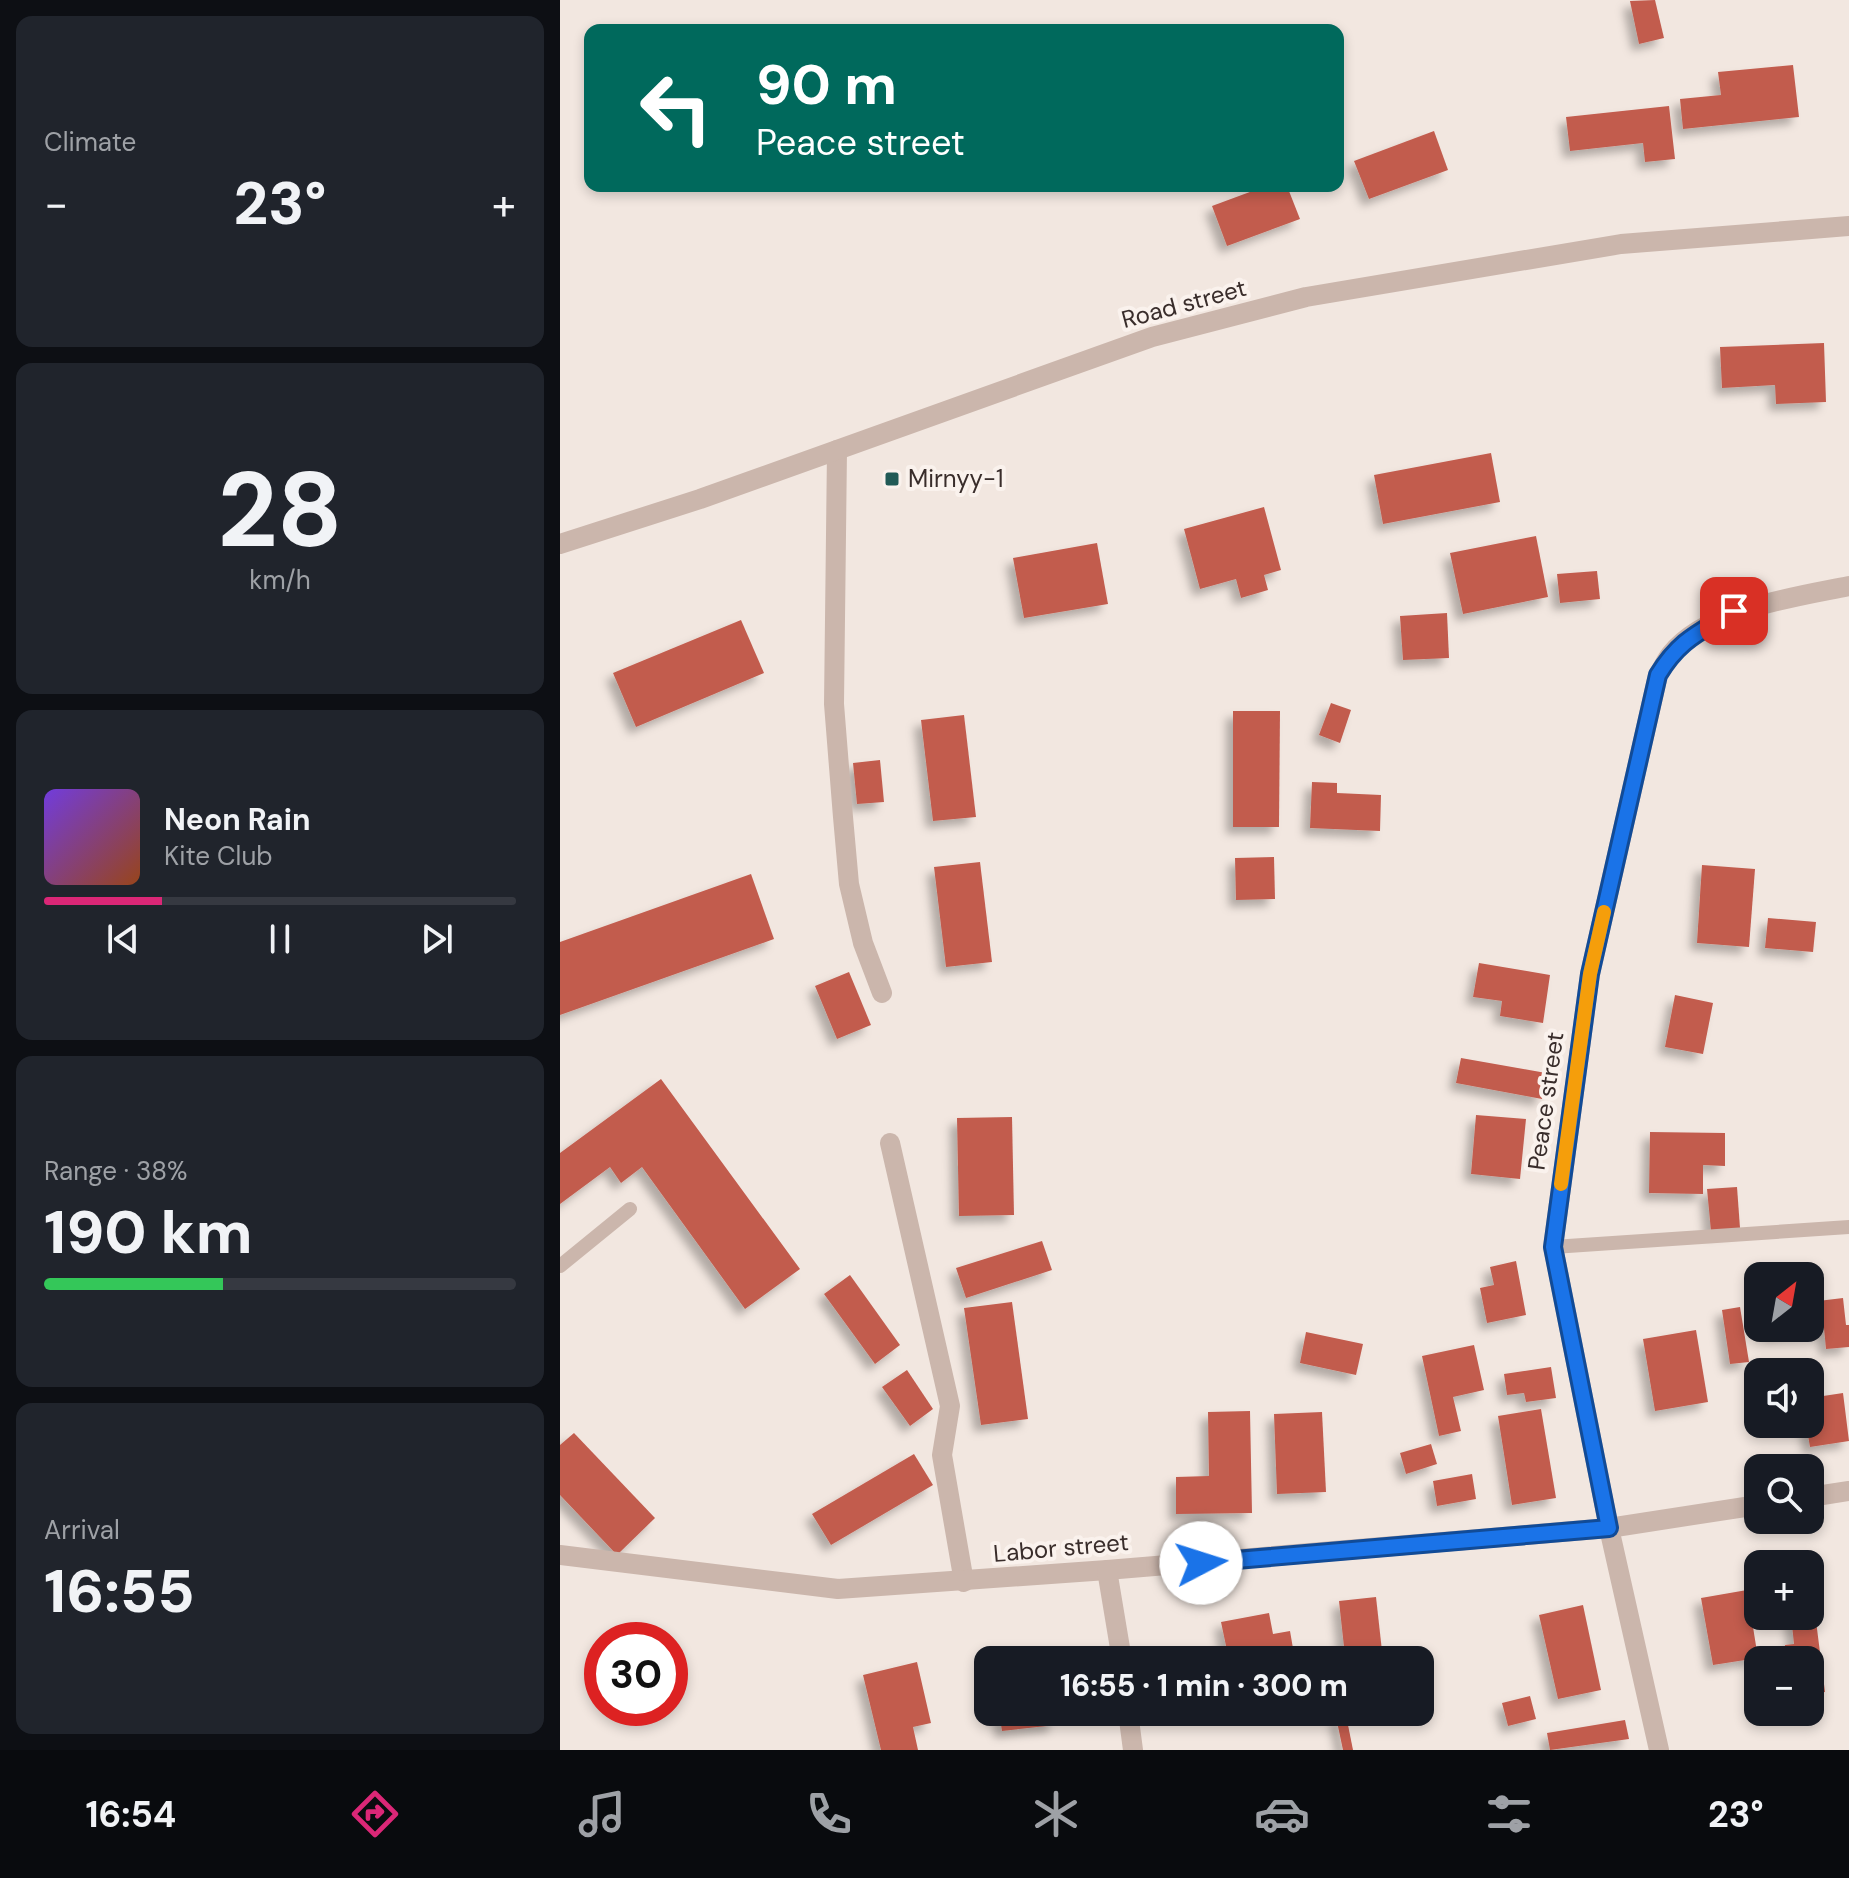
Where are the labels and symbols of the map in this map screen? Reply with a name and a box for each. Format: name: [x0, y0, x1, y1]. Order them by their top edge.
street label: Road street: [1118, 272, 1250, 335]
place label: Mirnyy-1: [908, 463, 1003, 494]
marker: Mirnyy-1: [883, 470, 901, 488]
pin: [1700, 577, 1768, 645]
street label: Peace street: [1520, 1030, 1571, 1172]
north arrow: [1744, 1262, 1824, 1342]
position arrow: [1159, 1521, 1243, 1605]
street label: Labor street: [992, 1526, 1130, 1569]
speed limit sign: 30: [584, 1622, 688, 1726]

